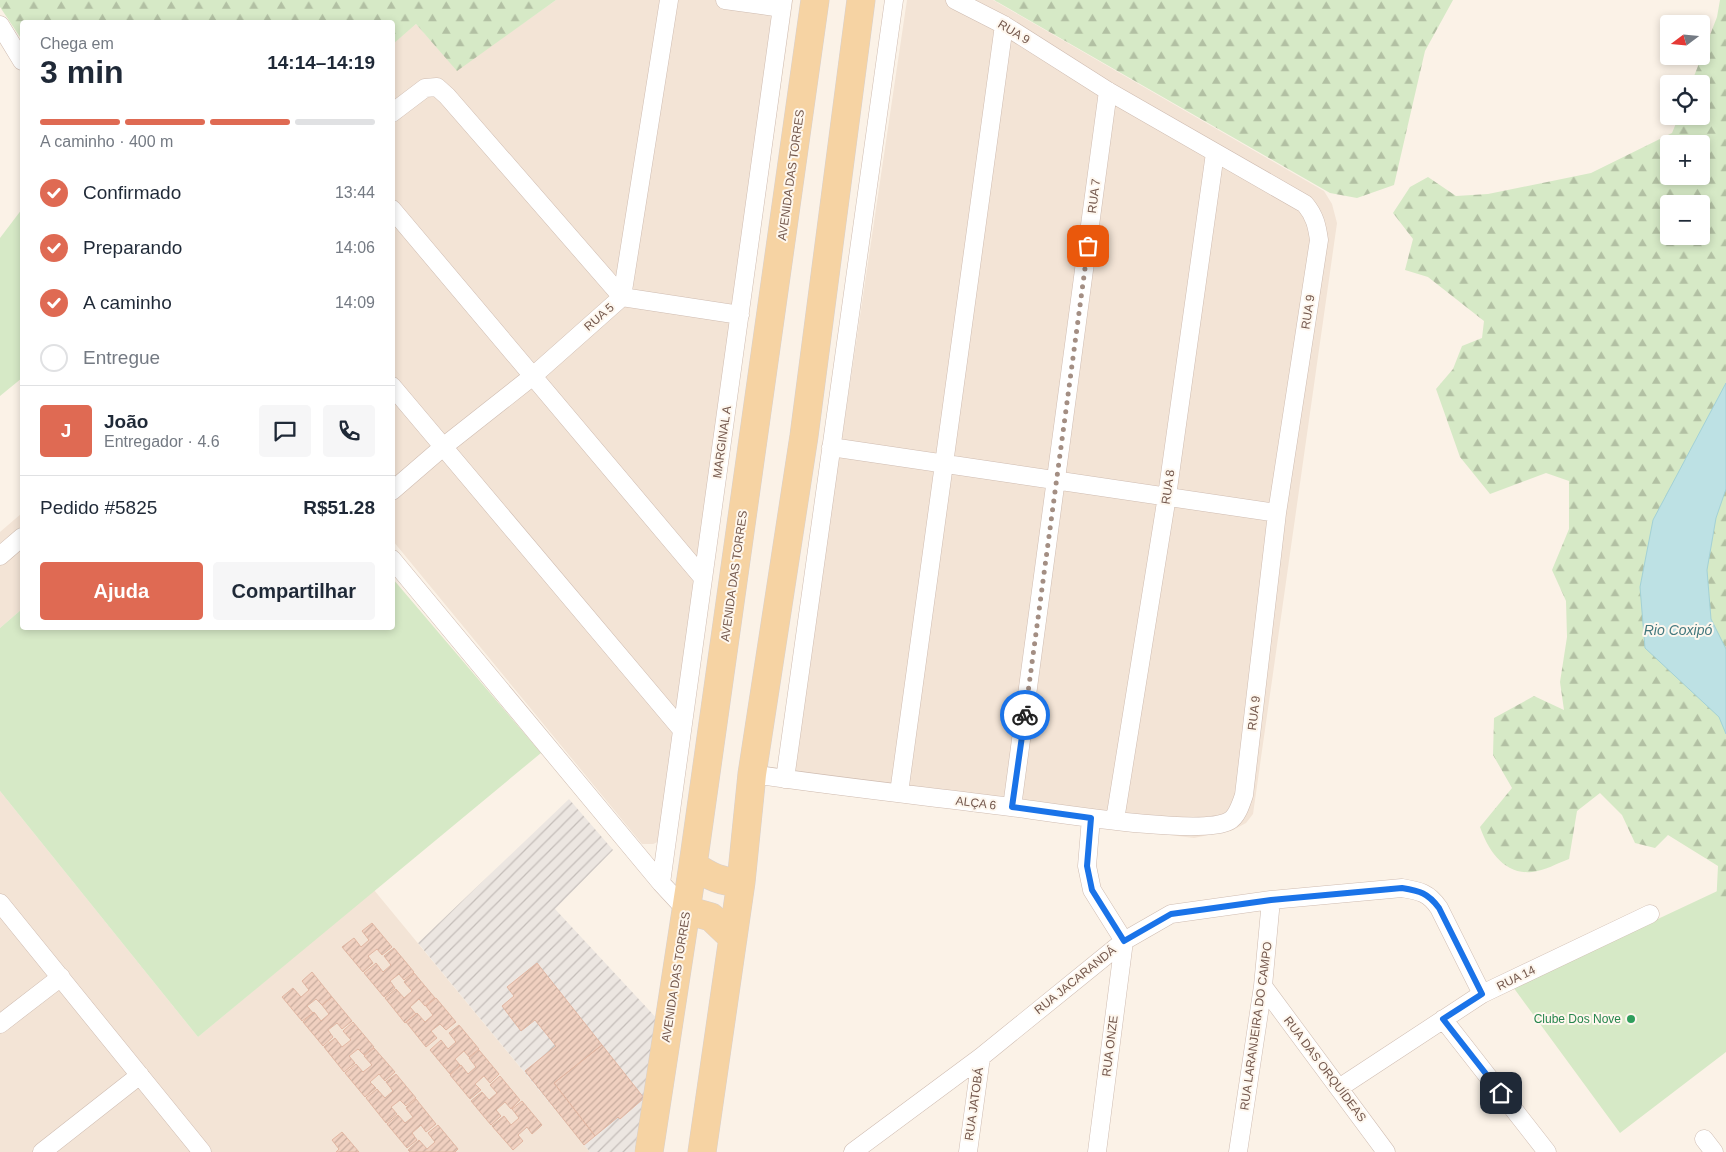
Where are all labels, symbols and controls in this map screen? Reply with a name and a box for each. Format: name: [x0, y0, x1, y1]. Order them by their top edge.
north arrow: [1660, 15, 1710, 65]
map controls: [1660, 15, 1710, 245]
street label: RUA 9: [996, 17, 1033, 47]
text: Chega em: [40, 35, 114, 52]
text: 14:14–14:19: [267, 52, 375, 73]
text: 3 min: [40, 54, 124, 90]
button: locate: [1660, 75, 1710, 125]
street label: AVENIDA DAS TORRES: [775, 109, 807, 241]
text: A caminho · 400 m: [40, 133, 173, 150]
button: +: [1660, 135, 1710, 185]
street label: RUA 7: [1085, 178, 1103, 214]
icon: check: [40, 179, 68, 207]
text: Confirmado: [83, 182, 181, 203]
text: 13:44: [335, 184, 375, 201]
button: −: [1660, 195, 1710, 245]
pin: [1067, 225, 1109, 267]
icon: bag: [1074, 232, 1102, 260]
icon: check: [40, 234, 68, 262]
text: Preparando: [83, 237, 182, 258]
text: 14:06: [335, 239, 375, 256]
icon: check: [40, 289, 68, 317]
text: A caminho: [83, 292, 172, 313]
street label: RUA 9: [1298, 293, 1318, 330]
text: 14:09: [335, 294, 375, 311]
street label: RUA 5: [581, 300, 617, 334]
text: Entregue: [83, 347, 160, 368]
button: chat: [259, 405, 311, 457]
button: phone: [323, 405, 375, 457]
street label: MARGINAL A: [710, 405, 734, 479]
text: João: [104, 411, 148, 432]
text: J: [61, 420, 71, 441]
text: Entregador · 4.6: [104, 433, 220, 450]
street label: RUA 8: [1159, 469, 1177, 505]
text: Pedido #5825: [40, 497, 157, 518]
text: R$51.28: [303, 497, 375, 518]
street label: AVENIDA DAS TORRES: [718, 510, 750, 642]
button: Ajuda: [40, 562, 203, 620]
button: Compartilhar: [213, 562, 375, 620]
water label: Rio Coxipó: [1644, 622, 1712, 638]
courier: [1000, 690, 1050, 740]
street label: RUA 9: [1245, 695, 1263, 731]
icon: bike: [1011, 701, 1039, 729]
street label: ALÇA 6: [955, 794, 997, 812]
street label: AVENIDA DAS TORRES: [659, 911, 693, 1043]
street label: RUA LARANJEIRA DO CAMPO: [1237, 941, 1275, 1111]
street label: RUA JACARANDÁ: [1031, 942, 1119, 1017]
street label: RUA 14: [1494, 963, 1538, 993]
place label: Clube Dos Nove: [1534, 1012, 1621, 1026]
street label: RUA DAS ORQUÍDEAS: [1281, 1013, 1370, 1124]
marker: Clube Dos Nove: [1625, 1013, 1637, 1025]
street label: RUA ONZE: [1099, 1015, 1121, 1077]
street label: RUA JATOBÁ: [961, 1066, 986, 1141]
pin: [1480, 1072, 1522, 1114]
icon: home: [1487, 1079, 1515, 1107]

